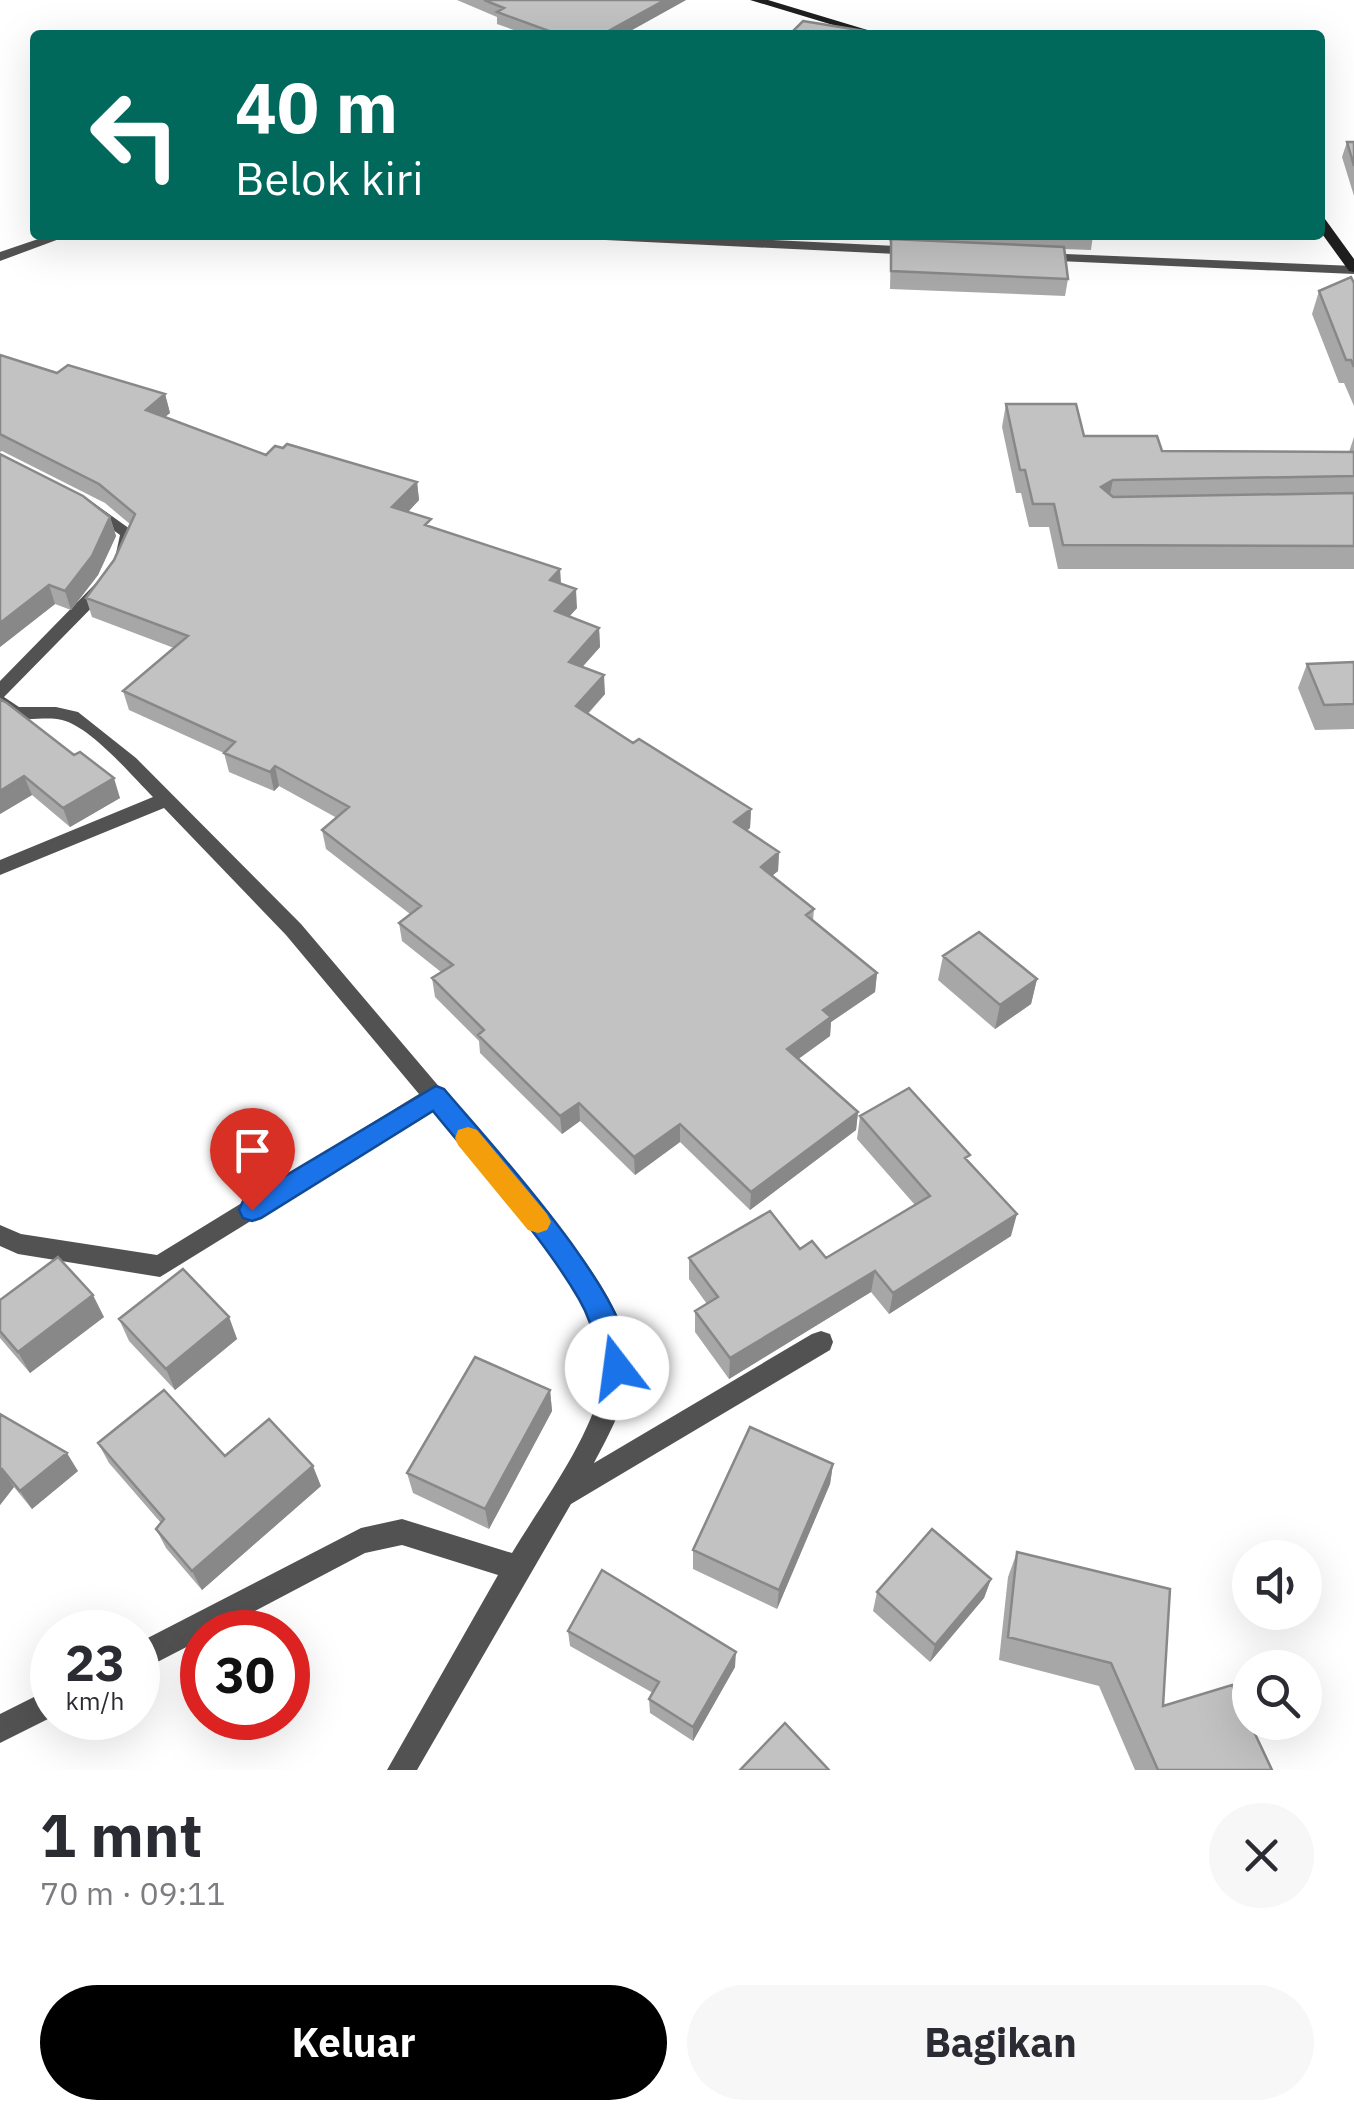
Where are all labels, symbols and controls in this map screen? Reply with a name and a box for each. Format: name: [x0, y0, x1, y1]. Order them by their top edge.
text: 40 m: [235, 61, 398, 152]
icon: left: [70, 70, 200, 200]
text: Belok kiri: [235, 149, 424, 207]
pin: [210, 1108, 295, 1211]
icon: arrive: [225, 1123, 280, 1178]
position arrow: [565, 1316, 669, 1420]
map controls: [1232, 1540, 1322, 1740]
button: sound: [1232, 1540, 1322, 1630]
speed limit sign: 30: [180, 1610, 310, 1740]
text: 23: [65, 1630, 125, 1695]
button: search: [1232, 1650, 1322, 1740]
text: km/h: [66, 1684, 124, 1717]
text: 1 mnt: [40, 1795, 203, 1874]
button: close: [1209, 1803, 1314, 1908]
text: 70 m · 09:11: [40, 1872, 226, 1914]
button: Keluar: [40, 1985, 667, 2100]
button: Bagikan: [687, 1985, 1314, 2100]

